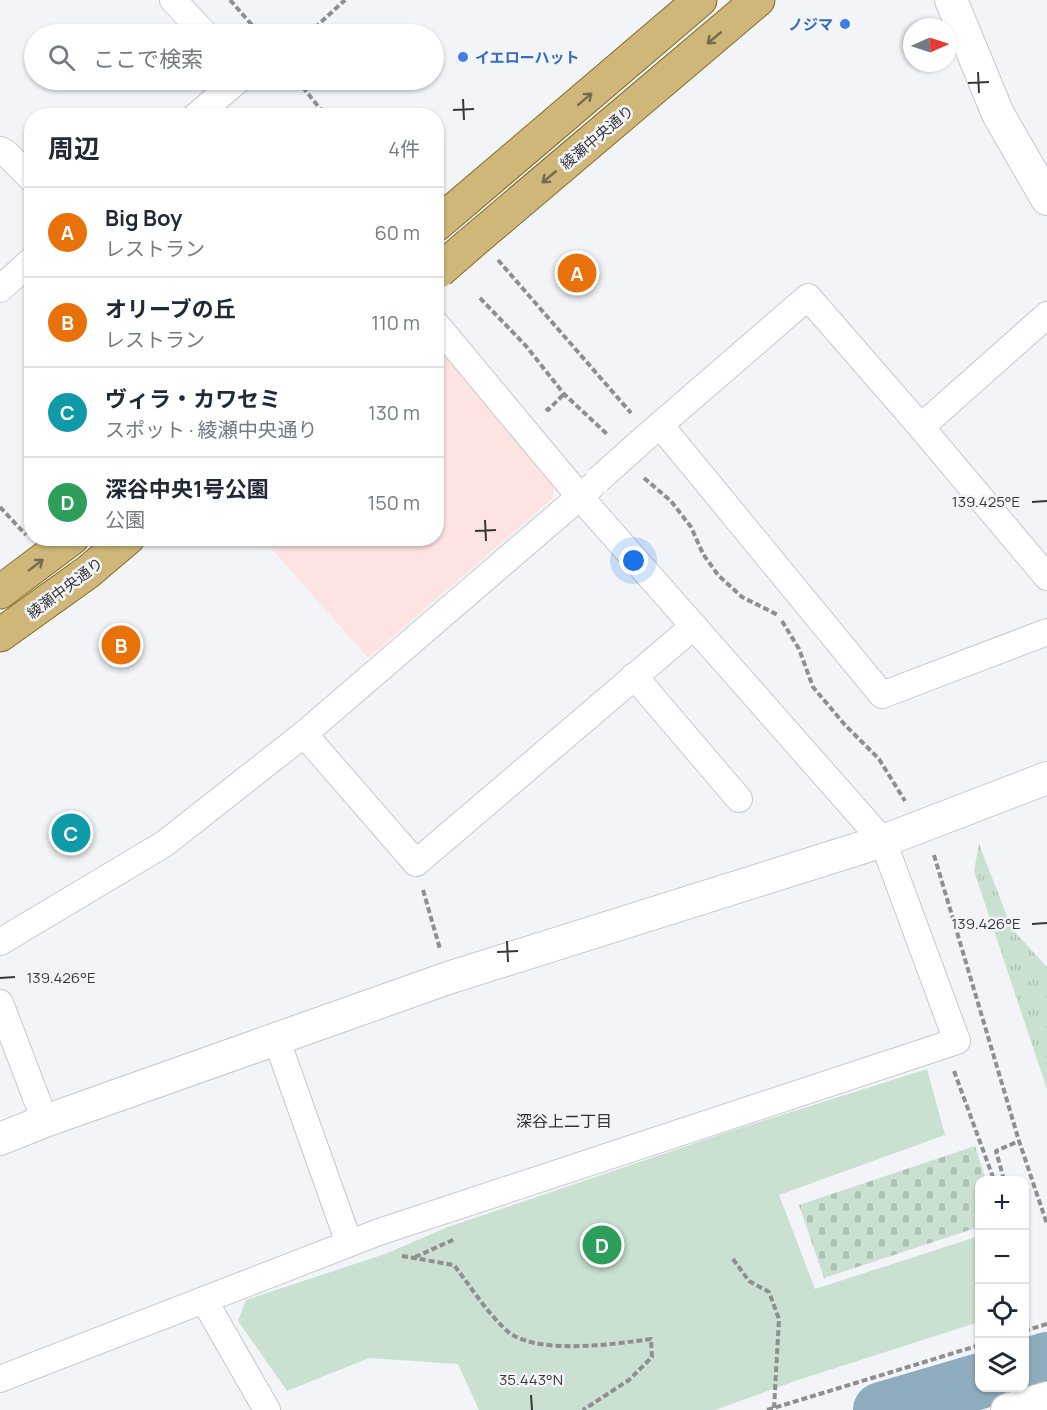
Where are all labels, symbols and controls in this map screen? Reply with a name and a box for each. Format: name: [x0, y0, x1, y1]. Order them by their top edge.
place label: ノジマ: [788, 14, 833, 35]
marker: ノジマ: [838, 17, 852, 31]
north arrow: [903, 18, 957, 72]
search box: [24, 24, 444, 90]
one-way arrow: [707, 31, 722, 45]
icon: search: [45, 41, 78, 74]
text: ここで検索: [93, 44, 203, 74]
place label: イエローハット: [475, 47, 580, 68]
marker: イエローハット: [456, 50, 470, 64]
one-way arrow: [577, 92, 592, 106]
street label: 綾瀬中央通り: [556, 100, 638, 174]
text: 周辺: [48, 130, 100, 166]
text: 4件: [388, 135, 420, 162]
one-way arrow: [541, 171, 557, 184]
text: Big Boy: [105, 203, 182, 233]
text: A: [61, 219, 74, 246]
text: 60 m: [374, 219, 420, 246]
text: レストラン: [105, 235, 205, 262]
pin: A: [558, 250, 596, 296]
text: オリーブの丘: [105, 294, 236, 324]
text: B: [61, 309, 74, 336]
text: 110 m: [371, 309, 420, 336]
text: レストラン: [105, 326, 205, 353]
text: ヴィラ・カワセミ: [105, 384, 281, 414]
text: C: [60, 399, 75, 426]
text: 130 m: [368, 399, 420, 426]
text: スポット · 綾瀬中央通り: [105, 416, 318, 443]
text: 深谷中央1号公園: [105, 474, 269, 504]
text: D: [60, 489, 75, 516]
text: 150 m: [367, 489, 420, 516]
text: 139.425°E: [952, 491, 1020, 512]
text: 公園: [105, 506, 145, 533]
your location: [619, 546, 648, 575]
street label: 綾瀬中央通り: [23, 553, 107, 623]
one-way arrow: [27, 559, 43, 571]
pin: B: [102, 622, 140, 668]
pin: C: [52, 810, 90, 856]
text: 139.426°E: [952, 913, 1020, 934]
text: 139.426°E: [27, 967, 95, 988]
district label: 深谷上二丁目: [516, 1110, 612, 1132]
map controls: [975, 1176, 1029, 1392]
button: +: [975, 1176, 1029, 1230]
pin: D: [582, 1222, 622, 1268]
button: −: [975, 1230, 1029, 1284]
button: locate: [975, 1284, 1029, 1338]
button: layers: [975, 1338, 1029, 1392]
text: 35.443°N: [499, 1369, 563, 1390]

